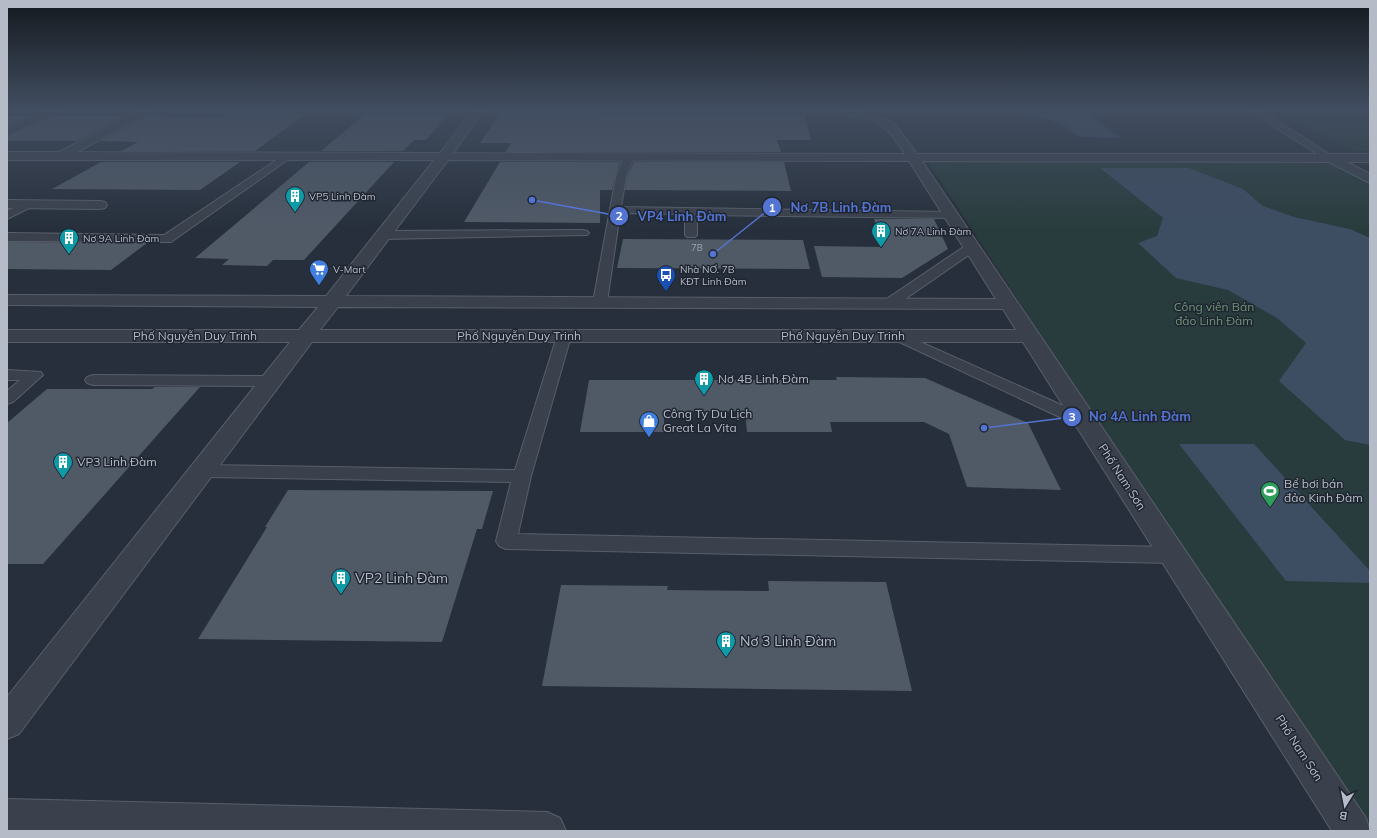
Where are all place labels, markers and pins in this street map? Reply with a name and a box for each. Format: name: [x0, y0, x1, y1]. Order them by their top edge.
building icon: VP5 Linh Đàm: [284, 185, 306, 213]
place label: VP5 Linh Đàm: [309, 190, 376, 203]
callout: Nơ 7B Linh Đàm: [762, 195, 899, 220]
callout: VP4 Linh Đàm: [609, 204, 734, 229]
building icon: Nơ 7A Linh Đàm: [870, 220, 892, 248]
place label: Nơ 7A Linh Đàm: [895, 225, 971, 238]
building icon: Nơ 9A Linh Đàm: [58, 227, 80, 255]
place label: Nơ 9A Linh Đàm: [83, 232, 159, 245]
supermarket icon: V-Mart: [308, 258, 330, 286]
place label: V-Mart: [333, 263, 366, 276]
place label: Nhà NƠ. 7B KĐT Linh Đàm: [680, 263, 747, 288]
bus stop icon: Nhà NƠ. 7B KĐT Linh Đàm: [655, 264, 677, 292]
building icon: Nơ 4B Linh Đàm: [693, 368, 715, 396]
place label: Nơ 4B Linh Đàm: [718, 371, 809, 386]
callout: Nơ 4A Linh Đàm: [1062, 404, 1199, 429]
place label: Công Ty Du Lịch Great La Vita: [663, 406, 752, 435]
shop icon: Công Ty Du Lịch Great La Vita: [638, 410, 660, 438]
building icon: VP3 Linh Đàm: [52, 451, 74, 479]
place label: VP3 Linh Đàm: [77, 454, 157, 469]
place label: Bể bơi bán đảo Kinh Đàm: [1284, 476, 1363, 505]
sports icon: Bể bơi bán đảo Kinh Đàm: [1259, 480, 1281, 508]
building icon: VP2 Linh Đàm: [330, 567, 352, 595]
place label: VP2 Linh Đàm: [355, 569, 448, 587]
building icon: Nơ 3 Linh Đàm: [715, 630, 737, 658]
place label: Nơ 3 Linh Đàm: [740, 632, 836, 650]

